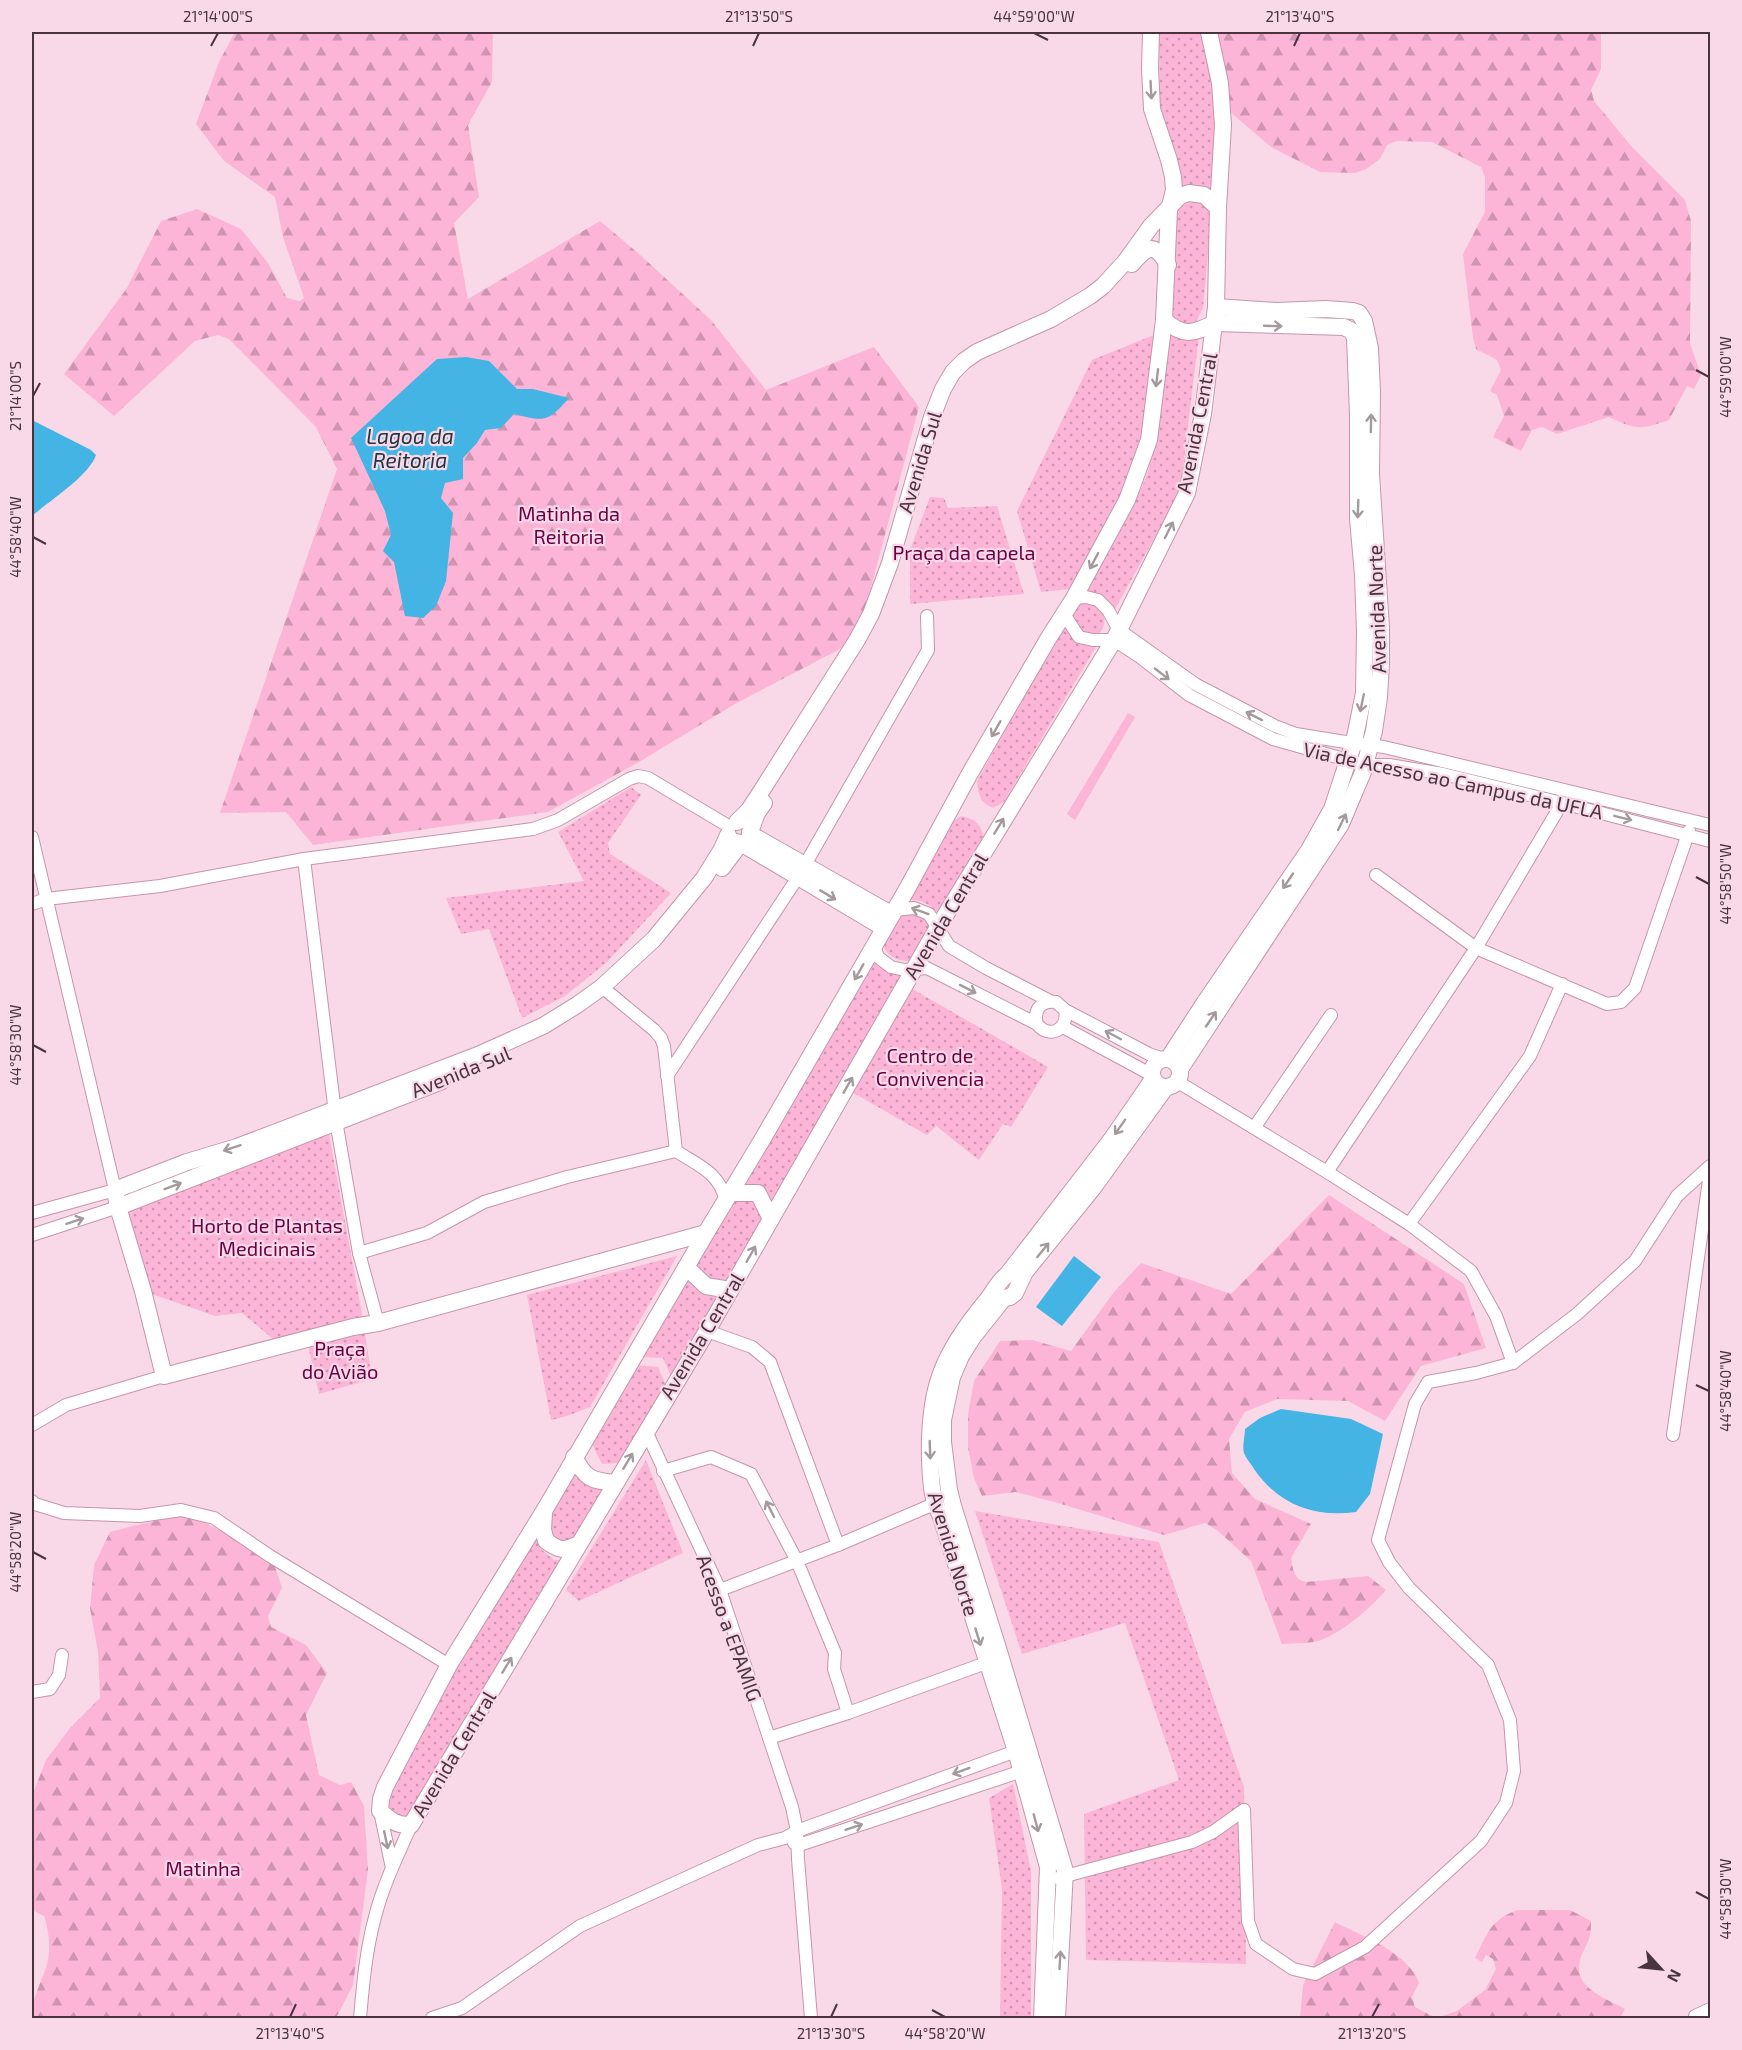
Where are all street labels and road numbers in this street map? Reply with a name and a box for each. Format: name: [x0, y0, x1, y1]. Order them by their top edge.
street label: Avenida Central: [1171, 350, 1221, 495]
street label: Avenida Sul: [892, 408, 946, 516]
street label: Avenida Norte: [1362, 544, 1390, 674]
street label: Via de Acesso ao Campus da UFLA: [1301, 736, 1606, 824]
street label: Avenida Central: [898, 848, 992, 983]
street label: Avenida Sul: [407, 1040, 514, 1102]
street label: Avenida Central: [654, 1268, 748, 1403]
street label: Avenida Norte: [924, 1489, 984, 1619]
street label: Acesso a EPAMIG: [692, 1551, 768, 1704]
street label: Avenida Central: [406, 1686, 500, 1821]

